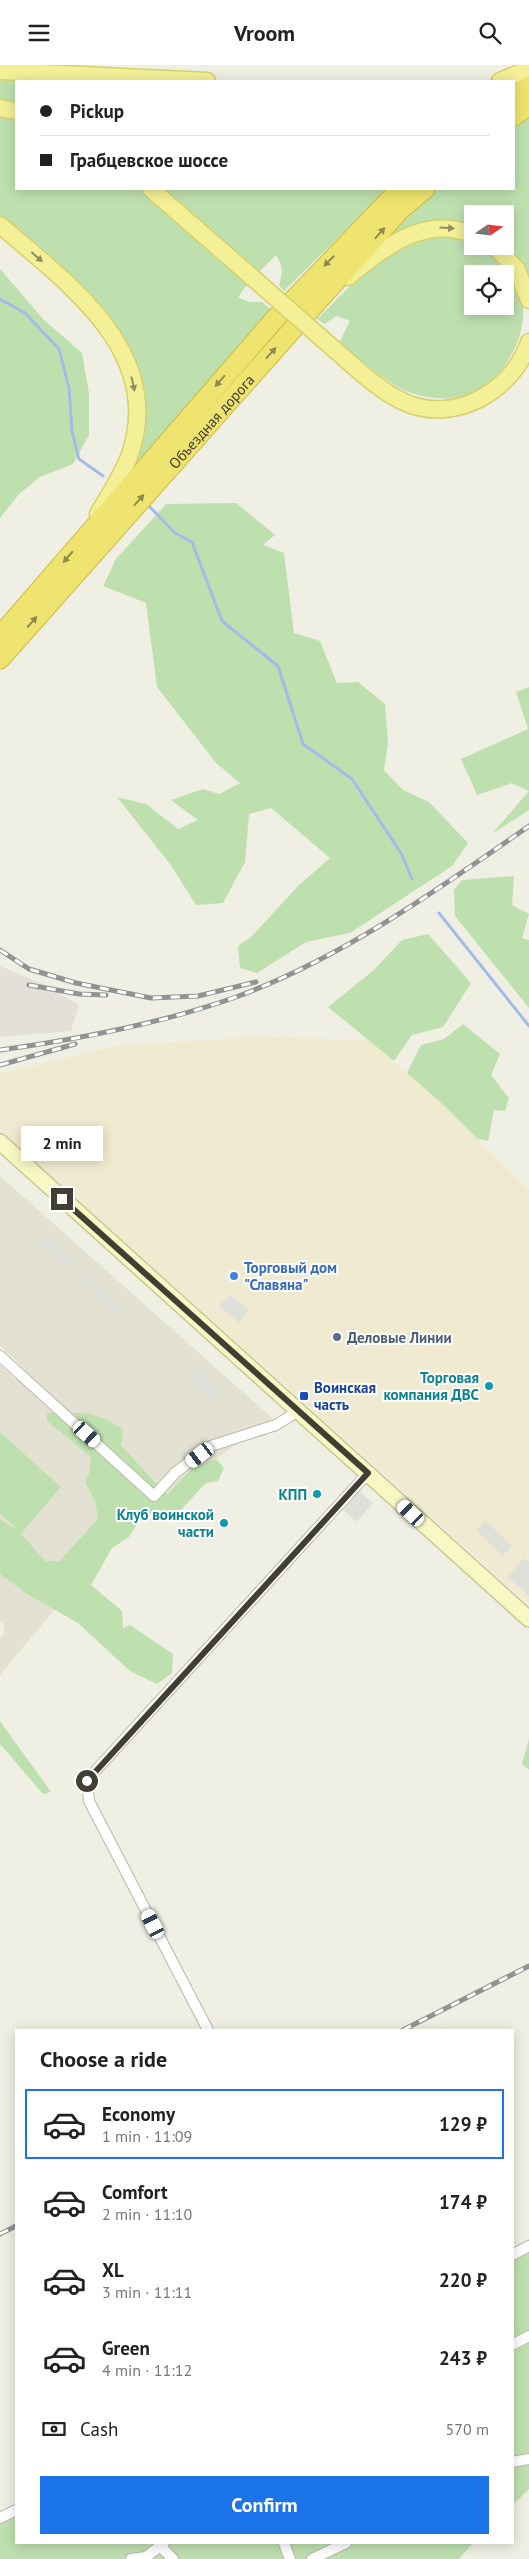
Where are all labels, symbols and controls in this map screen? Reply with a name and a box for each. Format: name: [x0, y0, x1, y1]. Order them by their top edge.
icon: menu: [25, 19, 53, 47]
text: Vroom: [234, 19, 295, 47]
icon: search: [476, 19, 504, 47]
text: Pickup: [70, 99, 124, 123]
text: Грабцевское шоссе: [70, 148, 228, 172]
north arrow: [464, 205, 514, 255]
map controls: [464, 205, 514, 315]
one-way arrow: [440, 225, 456, 233]
one-way arrow: [374, 227, 386, 239]
one-way arrow: [30, 252, 43, 263]
one-way arrow: [323, 254, 335, 266]
button: locate: [464, 265, 514, 315]
one-way arrow: [265, 348, 277, 360]
street label: Объездная дорога: [164, 370, 258, 472]
one-way arrow: [215, 375, 226, 388]
one-way arrow: [129, 376, 137, 391]
one-way arrow: [134, 494, 145, 507]
one-way arrow: [62, 550, 73, 563]
one-way arrow: [26, 617, 38, 629]
callout: 2 min: [21, 1127, 103, 1161]
text: 2 min: [42, 1133, 82, 1153]
route end: [51, 1188, 73, 1210]
place label: Торговый дом "Славяна": [244, 1258, 337, 1294]
marker: Торговый дом "Славяна": [228, 1270, 240, 1282]
place label: Деловые Линии: [347, 1328, 452, 1347]
marker: Деловые Линии: [331, 1331, 343, 1343]
place label: Торговая компания ДВС: [383, 1368, 480, 1404]
place label: Воинская часть: [314, 1378, 376, 1414]
marker: Торговая компания ДВС: [483, 1380, 495, 1392]
marker: Воинская часть: [298, 1390, 310, 1402]
car: [70, 1418, 103, 1450]
car: [183, 1440, 216, 1470]
place label: КПП: [279, 1485, 307, 1504]
marker: КПП: [311, 1488, 323, 1500]
car: [394, 1497, 427, 1529]
place label: Клуб воинской части: [117, 1505, 214, 1541]
marker: Клуб воинской части: [218, 1517, 230, 1529]
route start: [76, 1770, 98, 1792]
car: [139, 1907, 166, 1941]
text: Choose a ride: [40, 2045, 167, 2073]
icon: car: [42, 2102, 87, 2147]
text: Economy: [102, 2102, 175, 2126]
text: 129 ₽: [439, 2112, 487, 2136]
text: 1 min · 11:09: [102, 2126, 192, 2146]
icon: car: [42, 2180, 87, 2225]
text: Comfort: [102, 2180, 168, 2204]
text: 174 ₽: [439, 2190, 487, 2214]
text: 2 min · 11:10: [102, 2204, 192, 2224]
icon: car: [42, 2258, 87, 2303]
text: XL: [102, 2258, 124, 2282]
text: 220 ₽: [439, 2268, 487, 2292]
text: 3 min · 11:11: [102, 2282, 192, 2302]
icon: car: [42, 2336, 87, 2381]
text: Green: [102, 2336, 150, 2360]
text: 243 ₽: [439, 2346, 487, 2370]
text: 4 min · 11:12: [102, 2360, 192, 2380]
icon: cash: [40, 2415, 68, 2443]
text: Cash: [80, 2417, 118, 2441]
text: 570 m: [446, 2419, 489, 2439]
button: Confirm: [40, 2476, 489, 2534]

